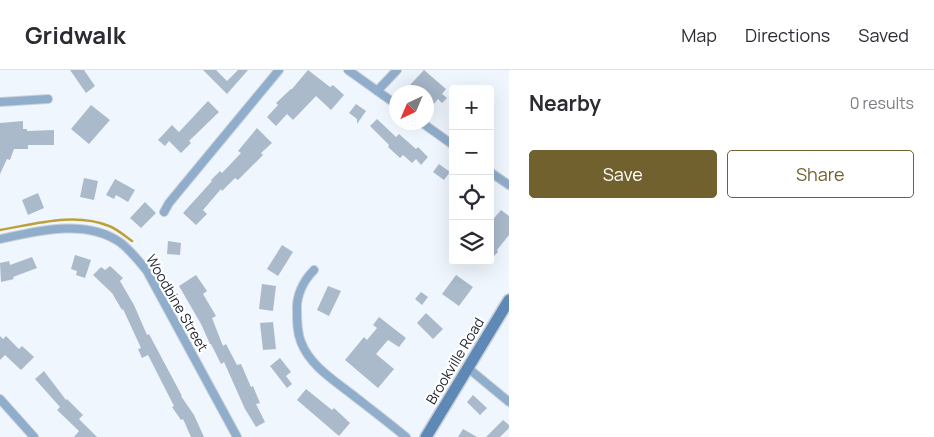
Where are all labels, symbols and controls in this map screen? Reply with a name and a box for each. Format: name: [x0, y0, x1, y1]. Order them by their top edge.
text: Gridwalk: [25, 18, 126, 51]
text: Map: [681, 23, 717, 47]
text: Directions: [745, 23, 830, 47]
text: Saved: [858, 23, 909, 47]
north arrow: [389, 85, 434, 130]
map controls: [449, 85, 494, 265]
button: +: [449, 85, 494, 130]
text: Nearby: [529, 89, 601, 117]
text: 0 results: [850, 92, 914, 114]
button: −: [449, 130, 494, 175]
button: Save: [529, 150, 717, 198]
button: Share: [727, 150, 914, 198]
button: locate: [449, 175, 494, 220]
button: layers: [449, 220, 494, 265]
street label: Woodbine Street: [142, 251, 213, 355]
street label: Brookville Road: [421, 314, 488, 408]

